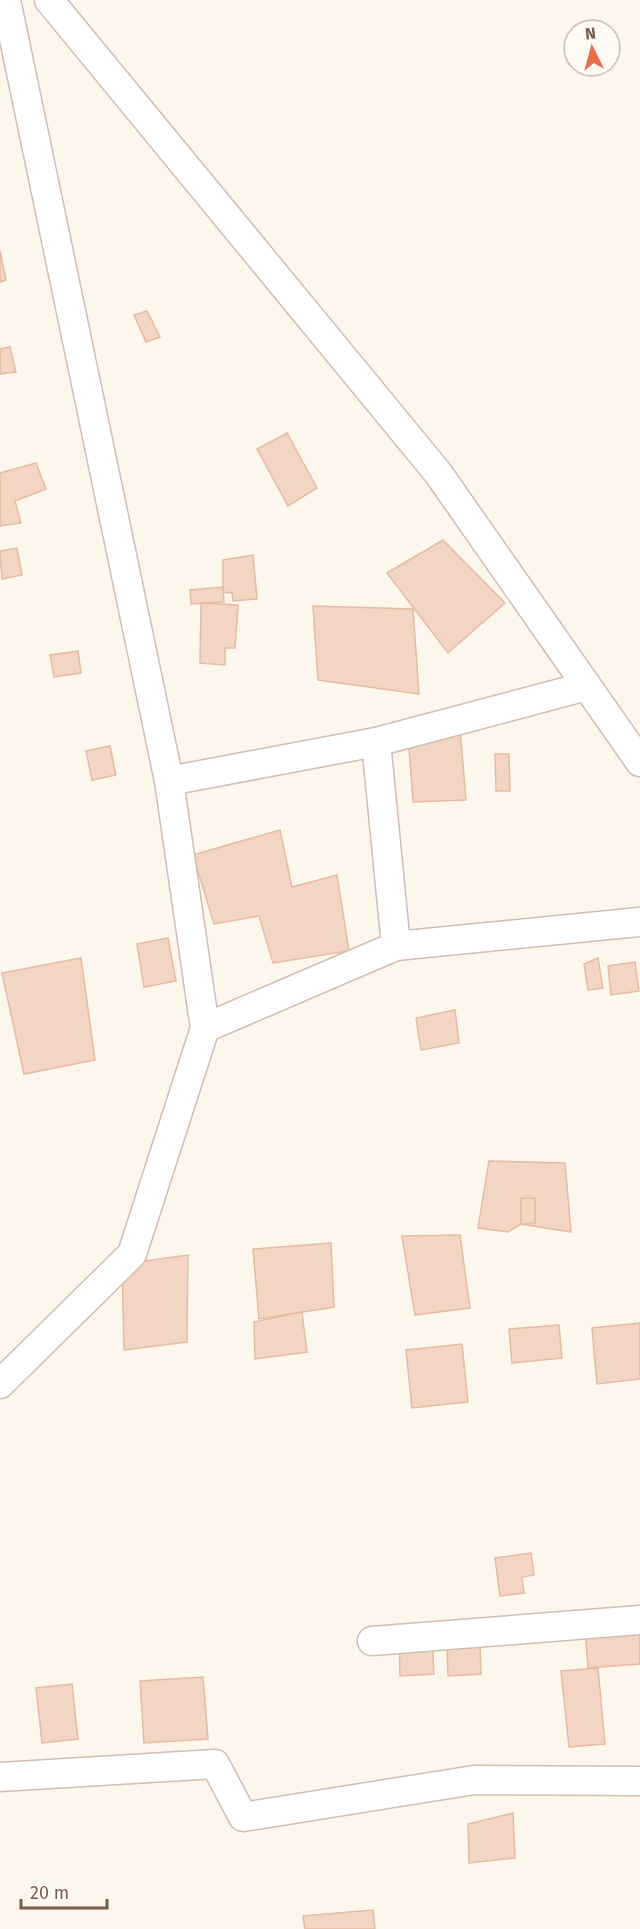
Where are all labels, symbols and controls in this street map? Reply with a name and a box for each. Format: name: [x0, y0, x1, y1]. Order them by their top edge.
north arrow: [562, 18, 622, 78]
text: N: [584, 24, 597, 44]
scale bar: [21, 1872, 106, 1910]
text: 20 m: [30, 1882, 69, 1904]

